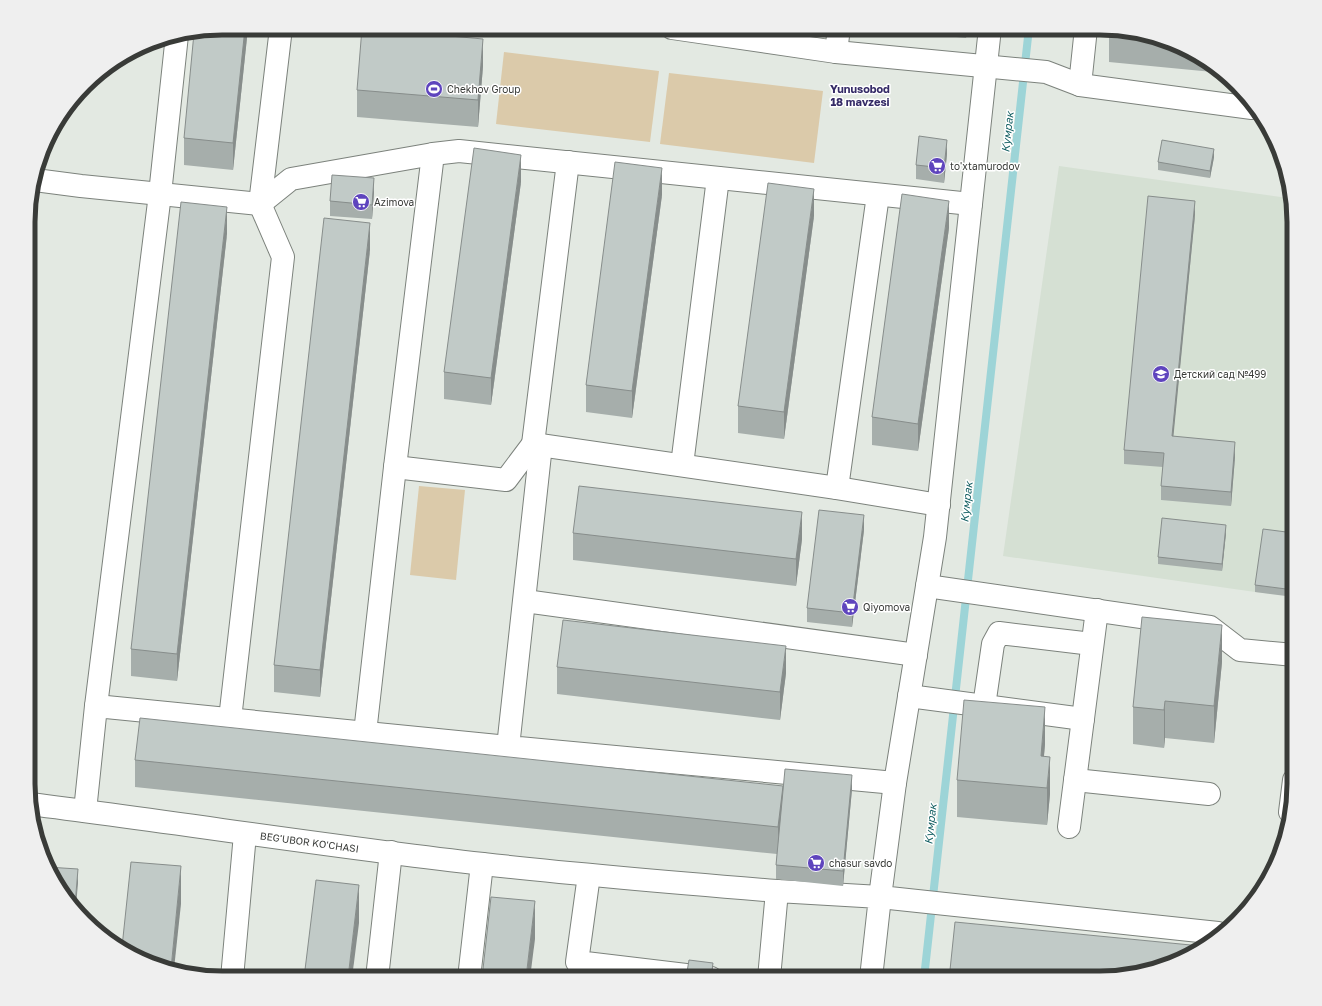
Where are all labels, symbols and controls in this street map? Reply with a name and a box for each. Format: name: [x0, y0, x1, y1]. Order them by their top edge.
sports icon: Chekhov Group: [424, 79, 444, 99]
district label: Yunusobod 18 mavzesi: [830, 82, 890, 108]
place label: Chekhov Group: [447, 83, 521, 95]
water label: Кумрак: [998, 109, 1017, 153]
supermarket icon: to'xtamurodov: [927, 156, 947, 176]
place label: to'xtamurodov: [950, 160, 1020, 172]
supermarket icon: Azimova: [351, 192, 371, 212]
place label: Azimova: [374, 196, 414, 208]
school or university icon: Детский сад №499: [1151, 364, 1171, 384]
place label: Детский сад №499: [1174, 368, 1266, 380]
water label: Кумрак: [957, 479, 976, 523]
supermarket icon: Qiyomova: [840, 597, 860, 617]
place label: Qiyomova: [863, 601, 910, 613]
water label: Кумрак: [921, 801, 940, 845]
street label: BEG'UBOR KO'CHASI: [259, 829, 360, 855]
supermarket icon: chasur savdo: [806, 853, 826, 873]
place label: chasur savdo: [829, 857, 892, 869]

